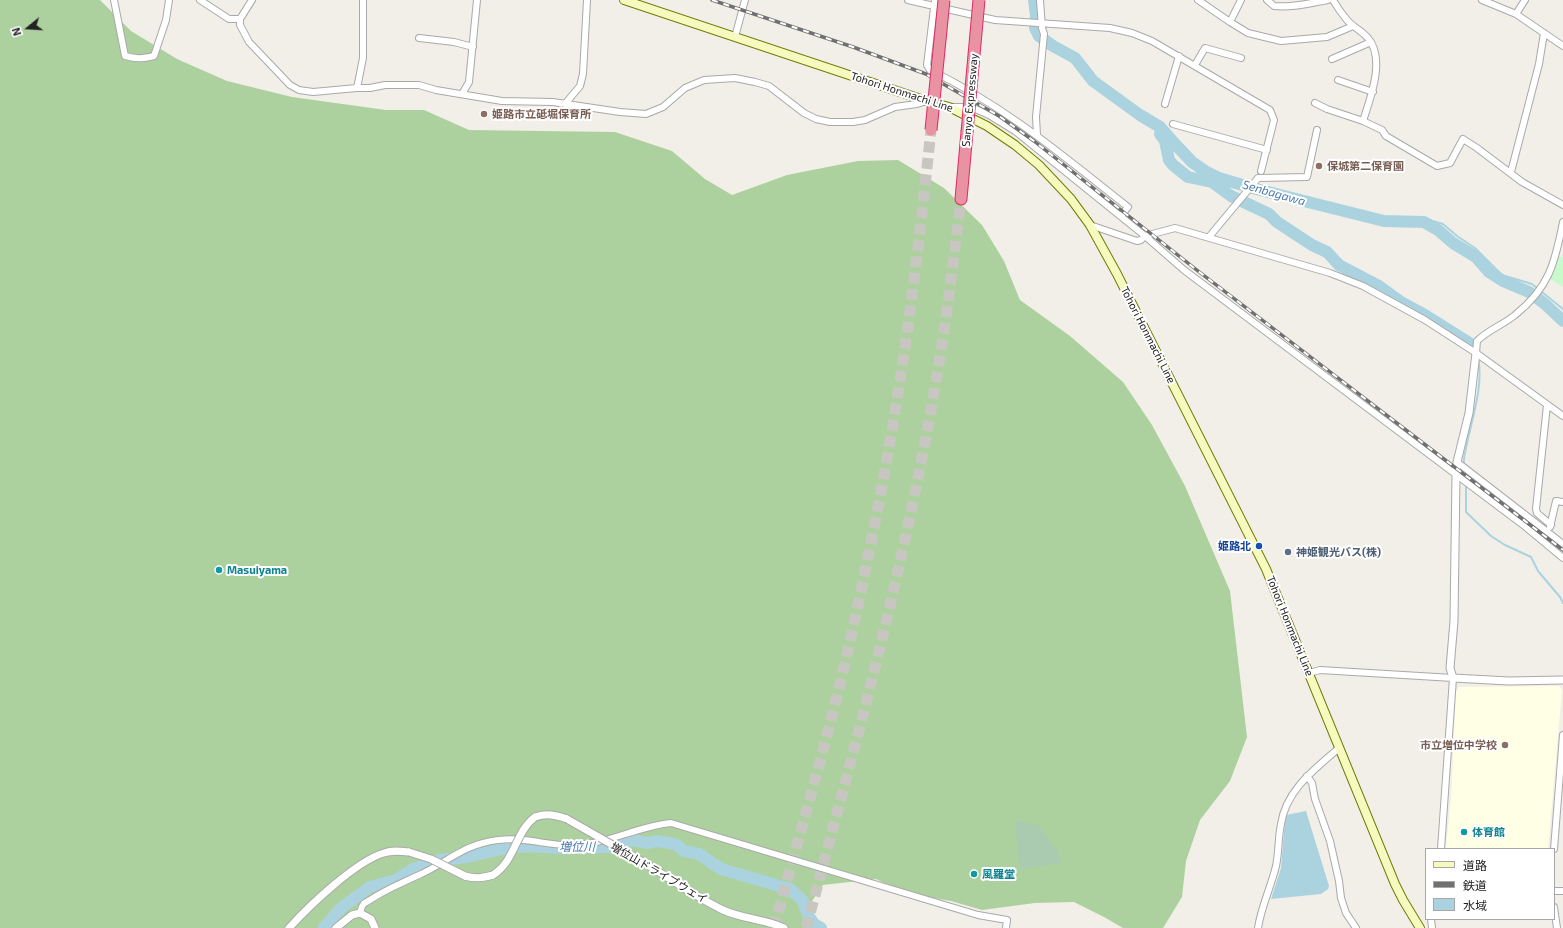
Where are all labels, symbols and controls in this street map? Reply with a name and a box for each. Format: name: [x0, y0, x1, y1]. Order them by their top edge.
north arrow: [8, 8, 48, 48]
text: N: [9, 26, 24, 38]
street label: Sanyo Expressway: [959, 53, 981, 147]
street label: Tohori Honmachi Line: [849, 69, 955, 115]
place label: 姫路市立砥堀保育所: [492, 107, 591, 121]
marker: 姫路市立砥堀保育所: [479, 109, 489, 119]
place label: 保城第二保育園: [1327, 159, 1404, 173]
marker: 保城第二保育園: [1314, 161, 1324, 171]
water label: Senbagawa: [1241, 177, 1307, 209]
street label: Tohori Honmachi Line: [1118, 284, 1178, 386]
place label: 姫路北: [1218, 539, 1251, 553]
marker: 姫路北: [1254, 541, 1264, 551]
place label: 神姫観光バス(株): [1296, 545, 1381, 559]
marker: 神姫観光バス(株): [1283, 547, 1293, 557]
place label: Masuiyama: [227, 563, 287, 577]
marker: Masuiyama: [214, 565, 224, 575]
street label: Tohori Honmachi Line: [1264, 574, 1316, 678]
place label: 市立増位中学校: [1420, 738, 1497, 752]
marker: 市立増位中学校: [1500, 740, 1510, 750]
place label: 体育館: [1472, 825, 1505, 839]
marker: 体育館: [1459, 827, 1469, 837]
water label: 増位川: [559, 840, 595, 854]
street label: 増位山ドライブウェイ: [608, 840, 710, 906]
legend: [1425, 848, 1555, 920]
text: 道路: [1463, 858, 1487, 872]
place label: 風羅堂: [982, 867, 1015, 881]
marker: 風羅堂: [969, 869, 979, 879]
text: 鉄道: [1463, 878, 1487, 892]
text: 水域: [1463, 898, 1487, 912]

